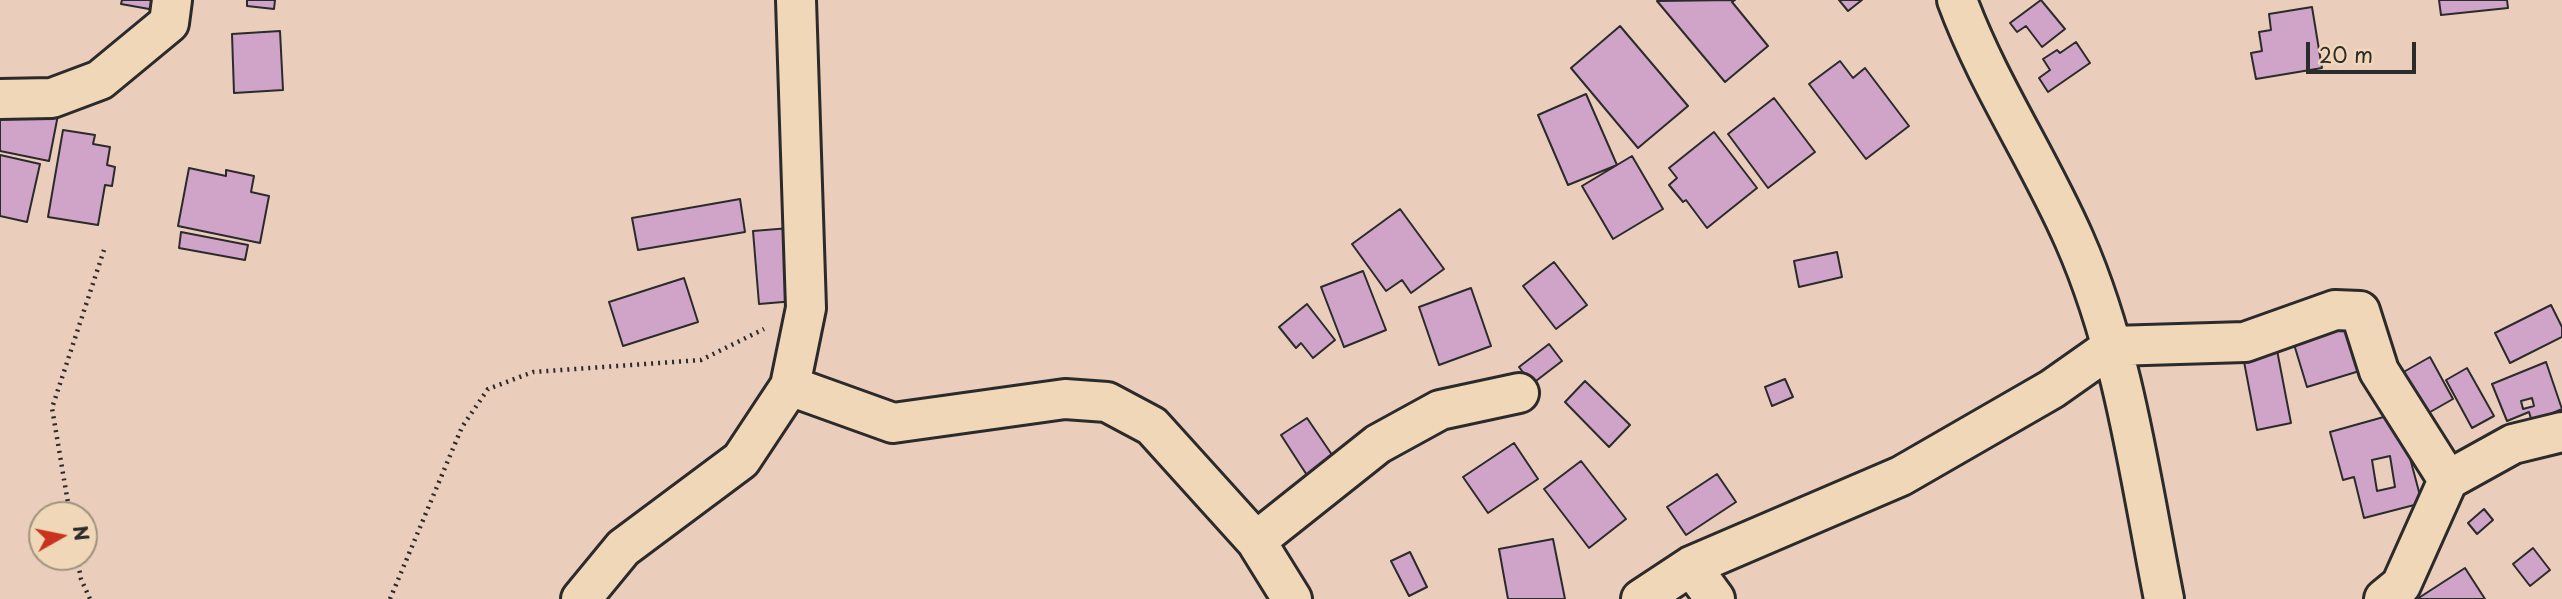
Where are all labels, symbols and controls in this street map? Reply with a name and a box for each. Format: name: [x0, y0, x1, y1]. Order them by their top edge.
scale bar: [2310, 28, 2420, 72]
text: 20 m: [2319, 38, 2373, 70]
north arrow: [28, 501, 98, 571]
text: N: [67, 523, 97, 543]

